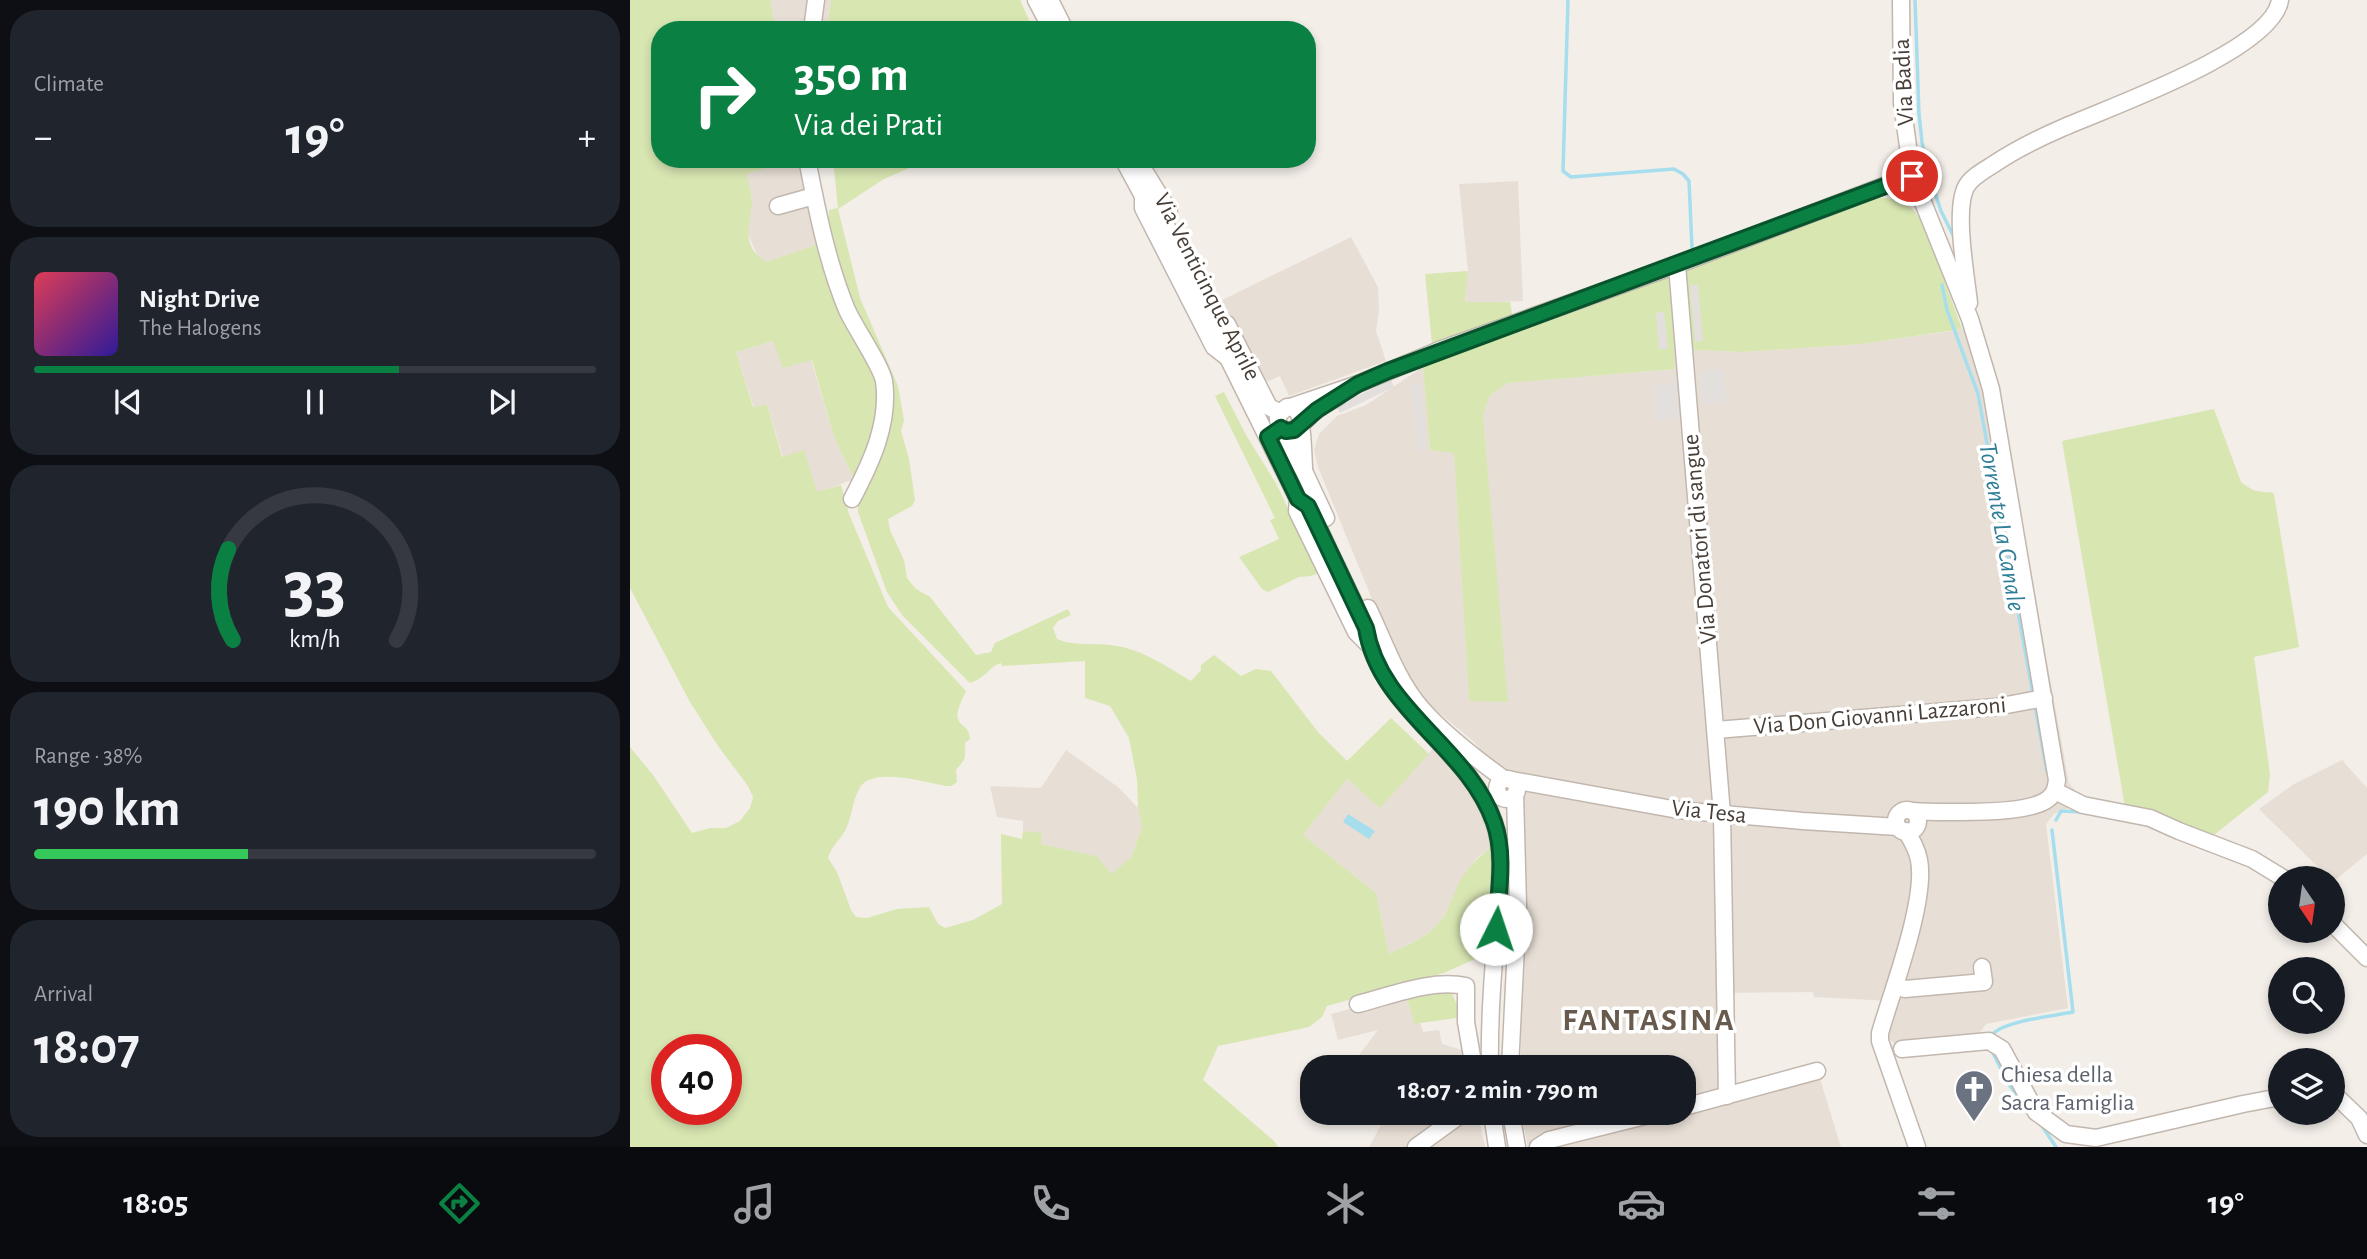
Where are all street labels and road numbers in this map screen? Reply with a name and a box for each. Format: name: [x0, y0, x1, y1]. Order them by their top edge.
street label: Via Badia: [1890, 38, 1918, 126]
street label: Via Venticinque Aprile: [1149, 190, 1265, 384]
street label: Via Donatori di sangue: [1679, 433, 1721, 645]
street label: Via Don Giovanni Lazzaroni: [1753, 693, 2007, 739]
street label: Via Tesa: [1670, 796, 1748, 828]

